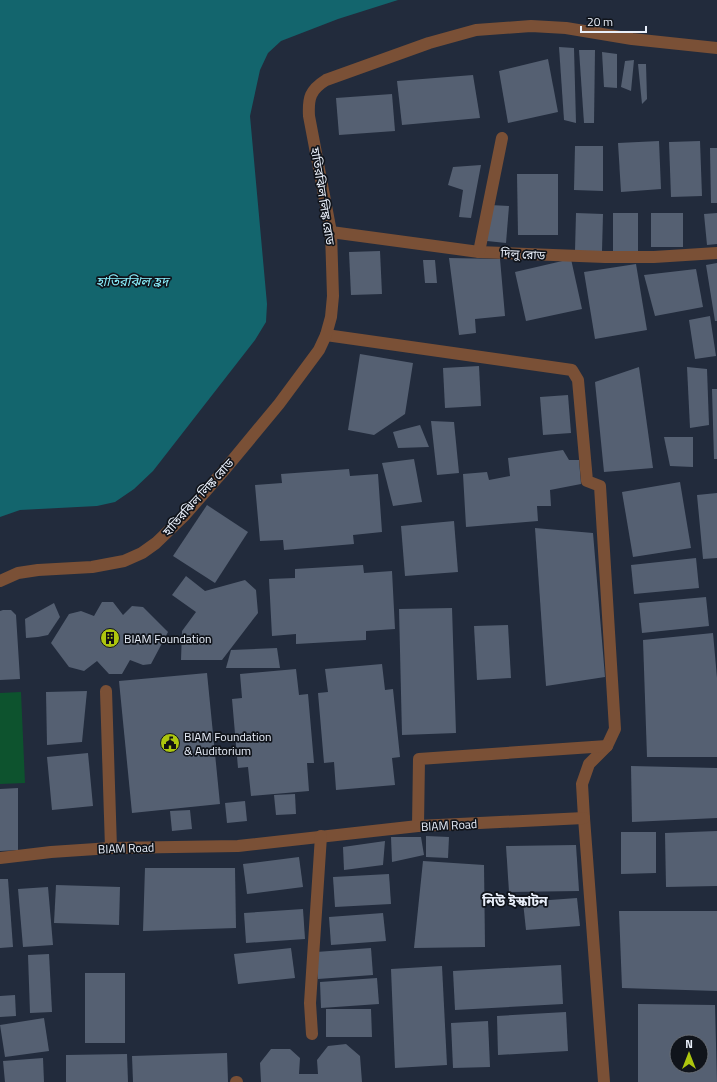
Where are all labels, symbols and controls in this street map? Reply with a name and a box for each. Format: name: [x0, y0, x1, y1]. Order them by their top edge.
scale bar: [581, 8, 646, 34]
text: 20 m: [587, 12, 613, 31]
street label: হাতিরঝিল লিঙ্ক রোড: [306, 145, 340, 247]
street label: দিলু রোড: [499, 243, 546, 265]
water label: হাতিরঝিল হ্রদ: [96, 271, 171, 291]
street label: হাতিরঝিল লিঙ্ক রোড: [157, 454, 238, 541]
building icon: BIAM Foundation: [99, 627, 121, 649]
place label: BIAM Foundation: [124, 629, 211, 648]
place label: BIAM Foundation & Auditorium: [184, 727, 271, 760]
public building icon: BIAM Foundation & Auditorium: [159, 732, 181, 754]
street label: BIAM Road: [420, 814, 478, 836]
street label: BIAM Road: [98, 838, 154, 858]
district label: নিউ ইস্কাটন: [481, 890, 548, 911]
north arrow: [669, 1034, 709, 1074]
text: N: [685, 1036, 693, 1052]

